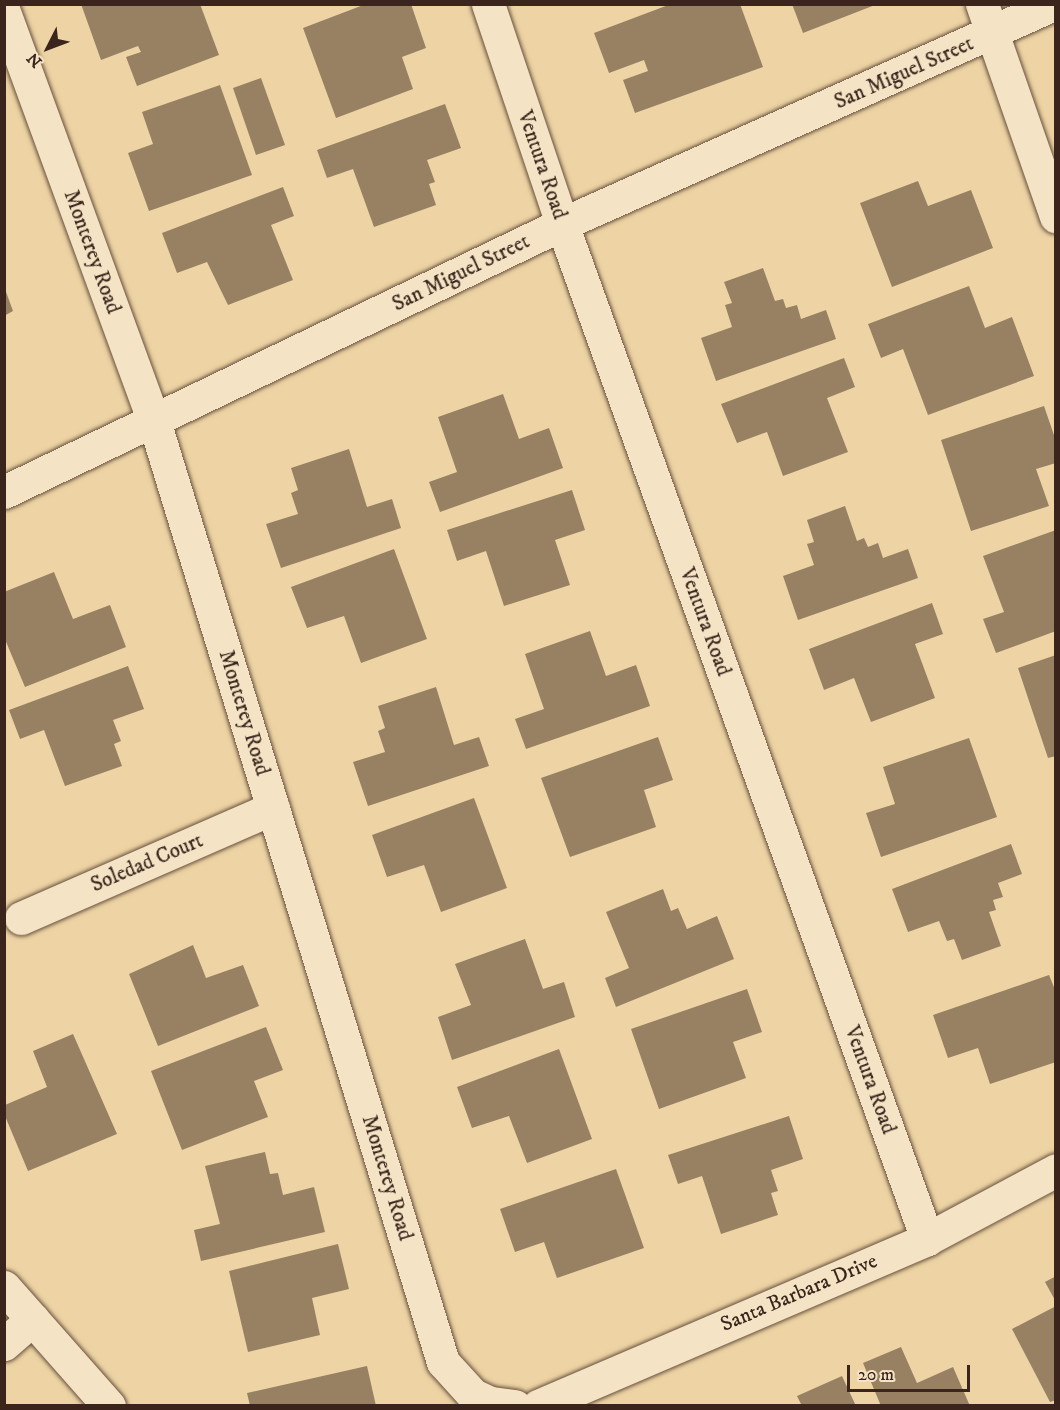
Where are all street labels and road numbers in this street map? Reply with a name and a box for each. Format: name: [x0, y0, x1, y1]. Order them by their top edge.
street label: San Miguel Street: [831, 31, 977, 115]
street label: Ventura Road: [512, 107, 572, 223]
street label: Monterey Road: [58, 187, 126, 317]
street label: San Miguel Street: [388, 229, 534, 317]
street label: Ventura Road: [674, 564, 736, 680]
street label: Monterey Road: [213, 647, 275, 779]
street label: Soledad Court: [87, 828, 207, 898]
street label: Ventura Road: [839, 1022, 901, 1138]
street label: Monterey Road: [356, 1112, 418, 1244]
street label: Santa Barbara Drive: [717, 1249, 881, 1337]

